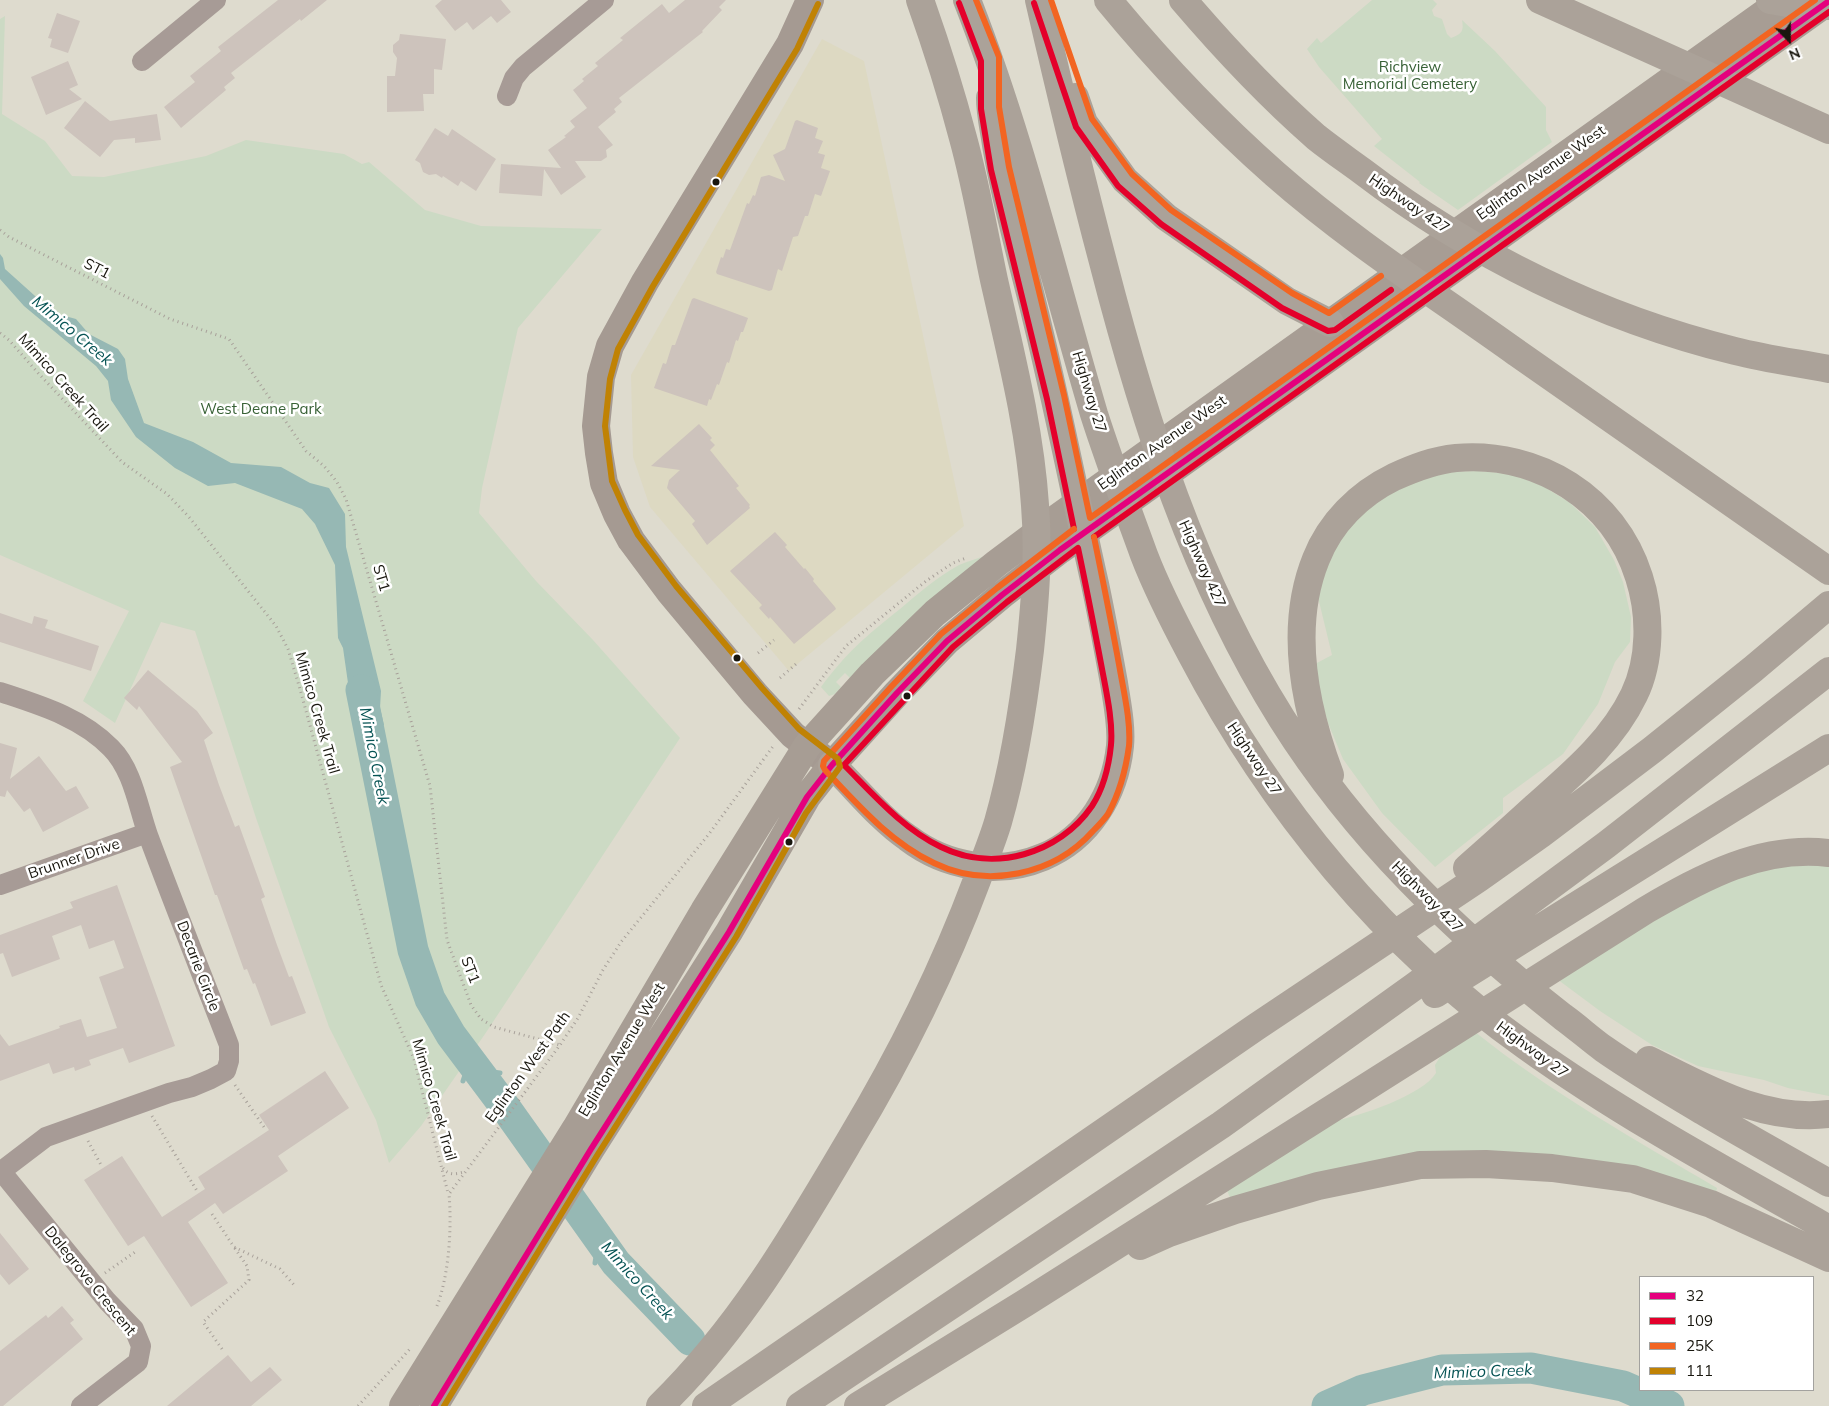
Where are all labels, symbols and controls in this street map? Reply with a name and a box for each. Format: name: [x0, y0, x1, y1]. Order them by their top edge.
north arrow: [1764, 15, 1814, 65]
text: N: [1786, 44, 1803, 64]
park label: Richview Memorial Cemetery: [1343, 58, 1477, 93]
street label: Eglinton Avenue West: [1473, 122, 1609, 224]
street label: Highway 427: [1365, 170, 1453, 238]
unlabelled marker: [711, 177, 721, 187]
street label: ST1: [81, 255, 113, 283]
water label: Mimico Creek: [28, 292, 116, 370]
street label: Mimico Creek Trail: [14, 330, 112, 436]
street label: Highway 27: [1068, 349, 1110, 435]
street label: Eglinton Avenue West: [1094, 392, 1230, 494]
park label: West Deane Park: [200, 400, 322, 418]
street label: Highway 427: [1175, 518, 1229, 610]
street label: ST1: [369, 562, 393, 594]
street label: Mimico Creek Trail: [291, 650, 343, 776]
unlabelled marker: [732, 653, 742, 663]
unlabelled marker: [902, 691, 912, 701]
water label: Mimico Creek: [355, 706, 393, 806]
street label: Highway 27: [1223, 719, 1285, 799]
street label: Brunner Drive: [26, 835, 122, 883]
unlabelled marker: [784, 837, 794, 847]
street label: Highway 427: [1388, 858, 1466, 936]
street label: Decarie Circle: [173, 918, 223, 1014]
street label: ST1: [457, 954, 483, 986]
street label: Eglinton Avenue West: [575, 980, 669, 1120]
street label: Eglinton West Path: [482, 1008, 574, 1126]
street label: Highway 27: [1493, 1018, 1571, 1082]
street label: Mimico Creek Trail: [408, 1037, 460, 1163]
street label: Dalegrove Crescent: [40, 1223, 140, 1339]
water label: Mimico Creek: [597, 1238, 677, 1324]
legend: [1639, 1276, 1814, 1391]
text: 32: [1686, 1286, 1704, 1305]
text: 109: [1686, 1311, 1713, 1330]
text: 25K: [1686, 1336, 1714, 1355]
water label: Mimico Creek: [1433, 1361, 1533, 1383]
text: 111: [1686, 1361, 1713, 1380]

